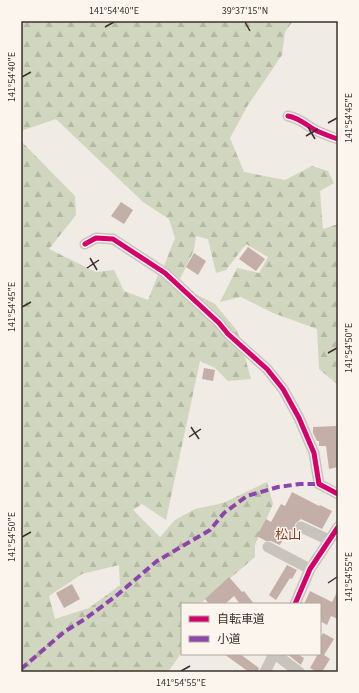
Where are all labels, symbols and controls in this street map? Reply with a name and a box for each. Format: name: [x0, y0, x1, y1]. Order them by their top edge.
text: 141°54'40"E: [89, 4, 139, 18]
text: 39°37'15"N: [222, 4, 268, 18]
text: 141°54'40"E: [5, 52, 19, 102]
text: 141°54'45"E: [342, 93, 356, 143]
text: 141°54'45"E: [5, 282, 19, 332]
text: 141°54'50"E: [342, 323, 356, 373]
text: 141°54'50"E: [5, 512, 19, 562]
district label: 松山: [275, 526, 301, 544]
text: 141°54'55"E: [342, 552, 356, 602]
legend: [181, 603, 321, 655]
text: 自転車道: [217, 611, 265, 628]
text: 小道: [217, 631, 241, 648]
text: 141°54'55"E: [156, 676, 206, 690]

